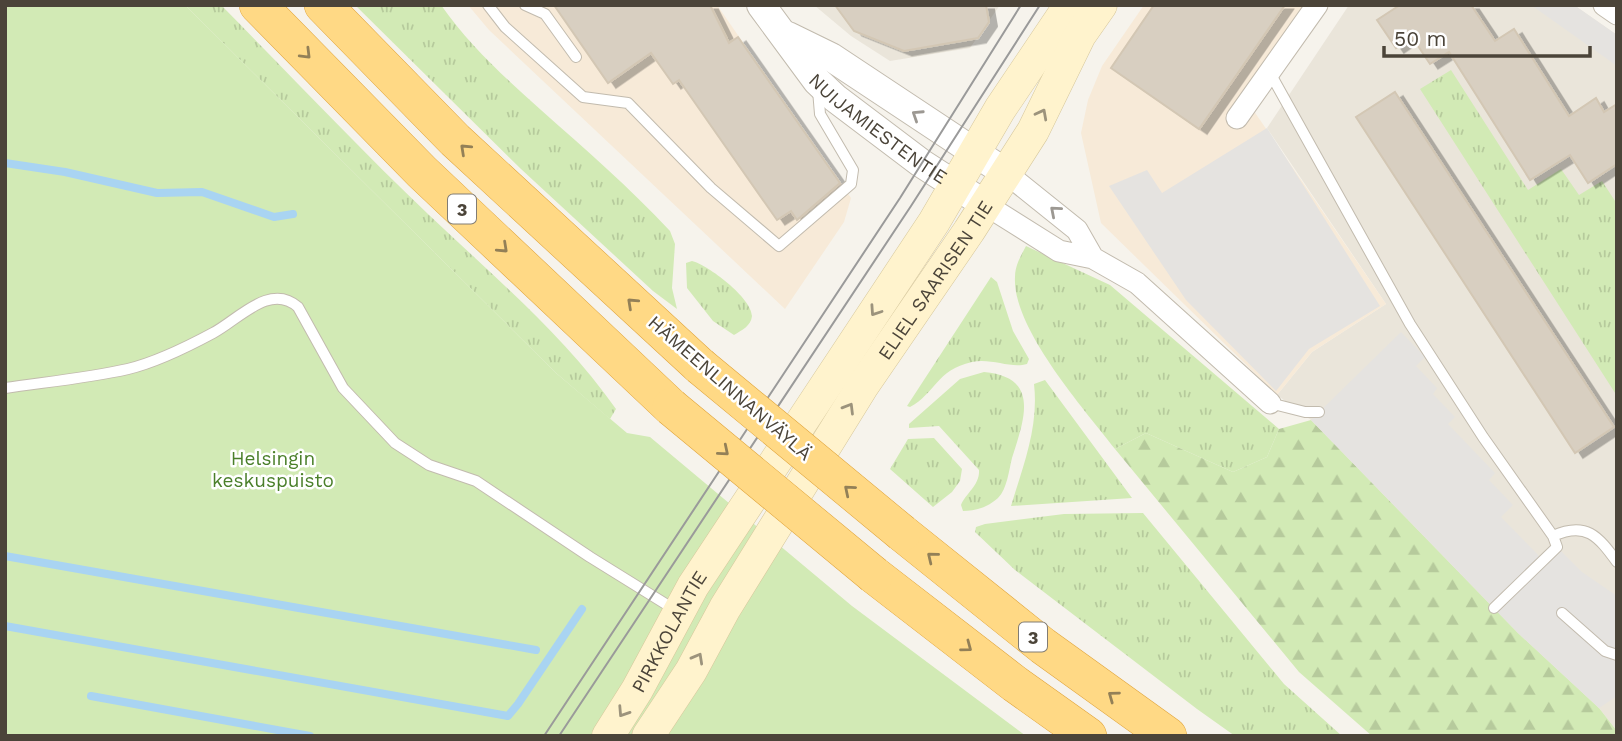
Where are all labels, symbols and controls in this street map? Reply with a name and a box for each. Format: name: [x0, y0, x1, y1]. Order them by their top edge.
scale bar: [1384, 14, 1590, 58]
text: 50 m: [1394, 26, 1446, 51]
one-way arrow: [298, 46, 311, 59]
street label: NUIJAMIESTENTIE: [804, 68, 952, 188]
one-way arrow: [1034, 109, 1047, 122]
one-way arrow: [912, 110, 925, 123]
one-way arrow: [460, 144, 473, 157]
road number: 3: [448, 194, 476, 224]
street label: ELIEL SAARISEN TIE: [873, 196, 997, 364]
one-way arrow: [1050, 207, 1063, 219]
one-way arrow: [495, 240, 508, 252]
one-way arrow: [627, 298, 640, 311]
one-way arrow: [871, 303, 883, 316]
street label: HÄMEENLINNANVÄYLÄ: [644, 311, 817, 466]
one-way arrow: [841, 403, 854, 416]
one-way arrow: [716, 442, 728, 455]
park label: Helsingin keskuspuisto: [212, 447, 334, 492]
one-way arrow: [845, 485, 857, 498]
one-way arrow: [928, 553, 940, 566]
street label: PIRKKOLANTIE: [626, 566, 712, 696]
road number: 3: [1019, 622, 1047, 652]
one-way arrow: [959, 638, 971, 651]
one-way arrow: [690, 653, 703, 665]
one-way arrow: [1108, 692, 1121, 704]
one-way arrow: [618, 705, 631, 718]

